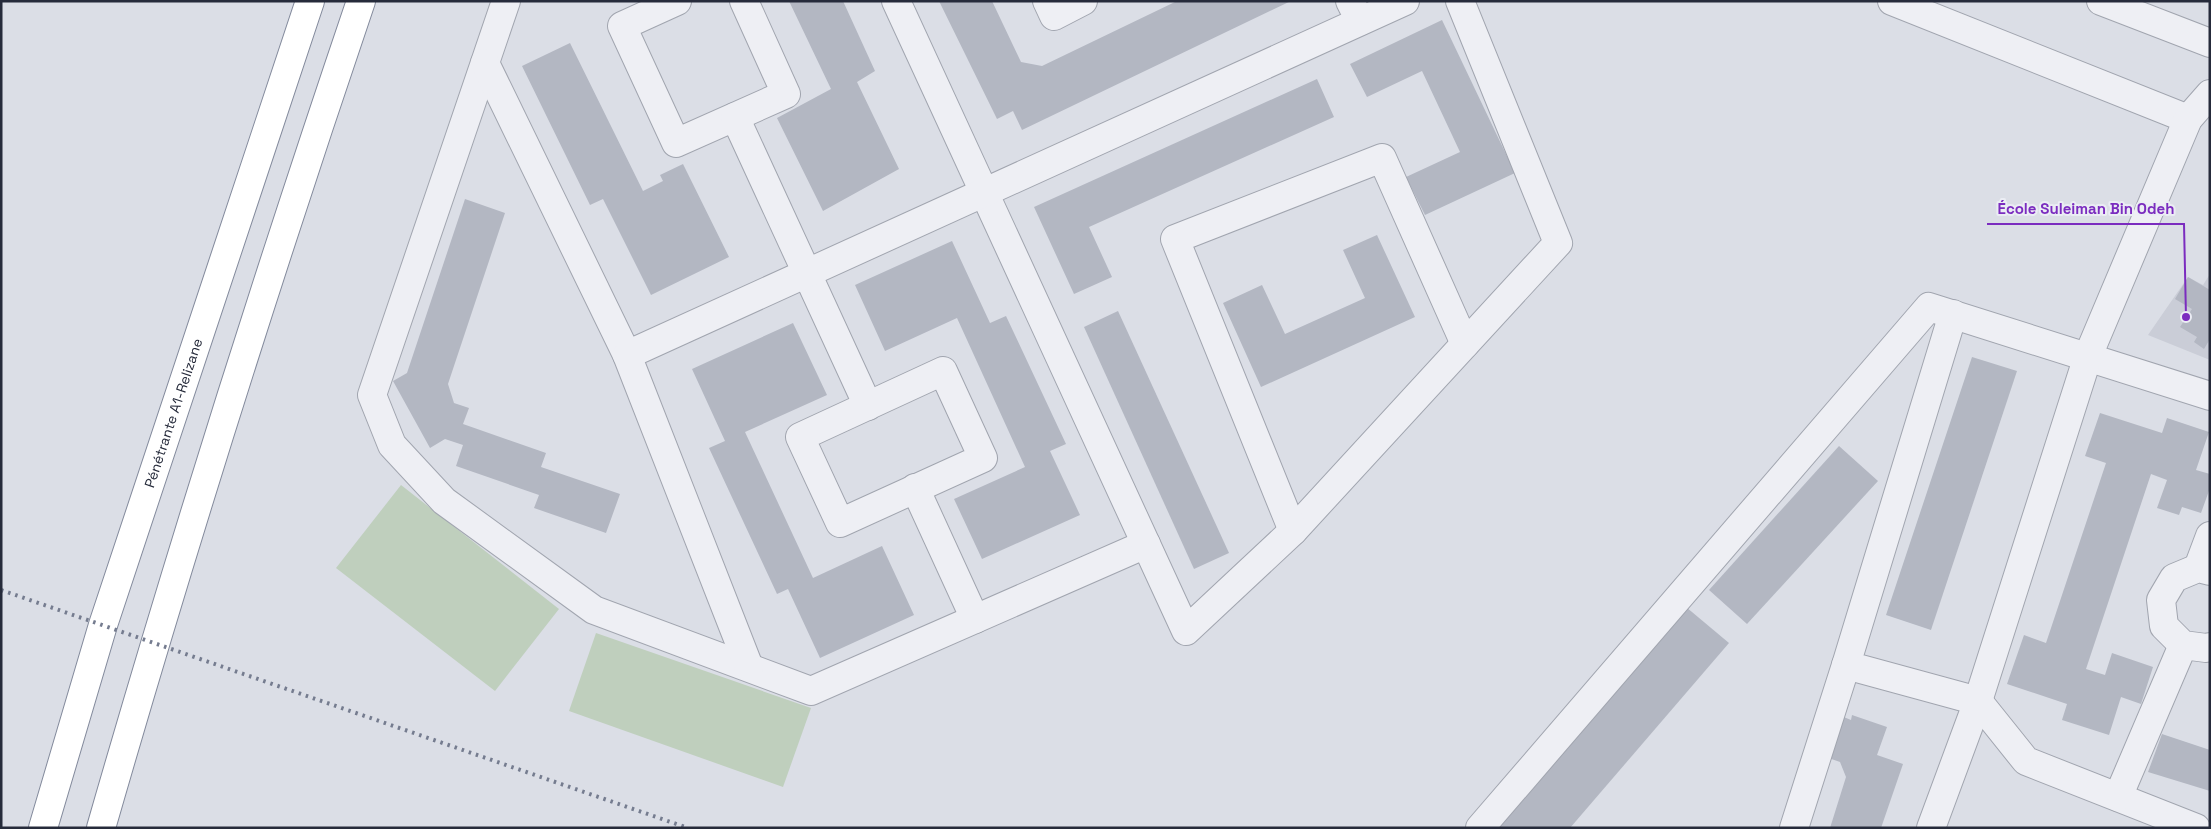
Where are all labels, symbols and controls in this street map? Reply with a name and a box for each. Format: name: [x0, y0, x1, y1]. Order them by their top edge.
callout: École Suleiman Bin Odeh: [1987, 194, 2184, 224]
text: École Suleiman Bin Odeh: [1998, 199, 2174, 218]
street label: Pénétrante A1-Relizane: [140, 336, 206, 490]

